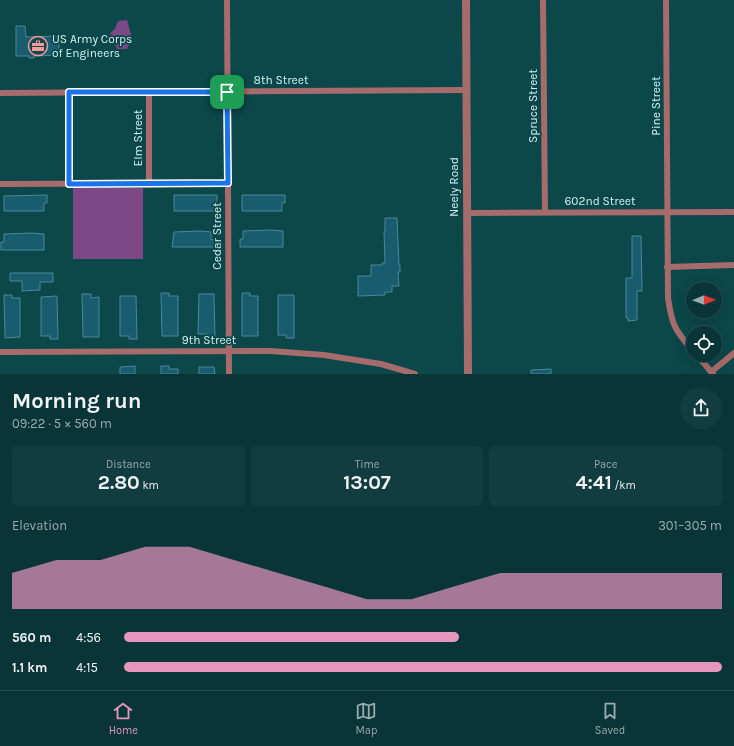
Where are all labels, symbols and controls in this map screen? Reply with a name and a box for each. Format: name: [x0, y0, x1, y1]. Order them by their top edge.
place label: US Army Corps of Engineers: [52, 32, 132, 60]
office icon: US Army Corps of Engineers: [27, 35, 49, 57]
street label: Spruce Street: [526, 69, 540, 143]
street label: 8th Street: [254, 73, 309, 87]
pin: [210, 75, 244, 109]
street label: Pine Street: [649, 76, 663, 136]
icon: arrive: [216, 81, 238, 103]
street label: Elm Street: [131, 109, 145, 167]
street label: Neely Road: [447, 157, 461, 217]
street label: 602nd Street: [564, 194, 636, 208]
street label: Cedar Street: [210, 202, 224, 270]
north arrow: [686, 282, 722, 318]
map controls: [686, 282, 722, 362]
button: locate: [686, 326, 722, 362]
street label: 9th Street: [182, 333, 237, 347]
button: share: [680, 387, 722, 429]
text: Morning run: [12, 388, 141, 414]
text: 09:22 · 5 × 560 m: [12, 416, 112, 431]
text: Distance: [106, 458, 151, 471]
text: Time: [355, 458, 379, 471]
text: Pace: [594, 458, 617, 471]
text: 2.80: [98, 471, 140, 494]
text: 13:07: [343, 471, 391, 494]
text: 4:41: [576, 471, 612, 494]
text: km: [140, 479, 159, 492]
text: /km: [612, 479, 636, 492]
text: Elevation: [12, 518, 67, 533]
text: 301–305 m: [658, 518, 722, 533]
text: 560 m: [12, 630, 51, 645]
text: 4:56: [76, 630, 101, 645]
text: 1.1 km: [12, 660, 47, 675]
text: 4:15: [76, 660, 98, 675]
tab: Home: [109, 700, 138, 737]
tab: Map: [355, 700, 377, 737]
tab: Saved: [595, 700, 625, 737]

